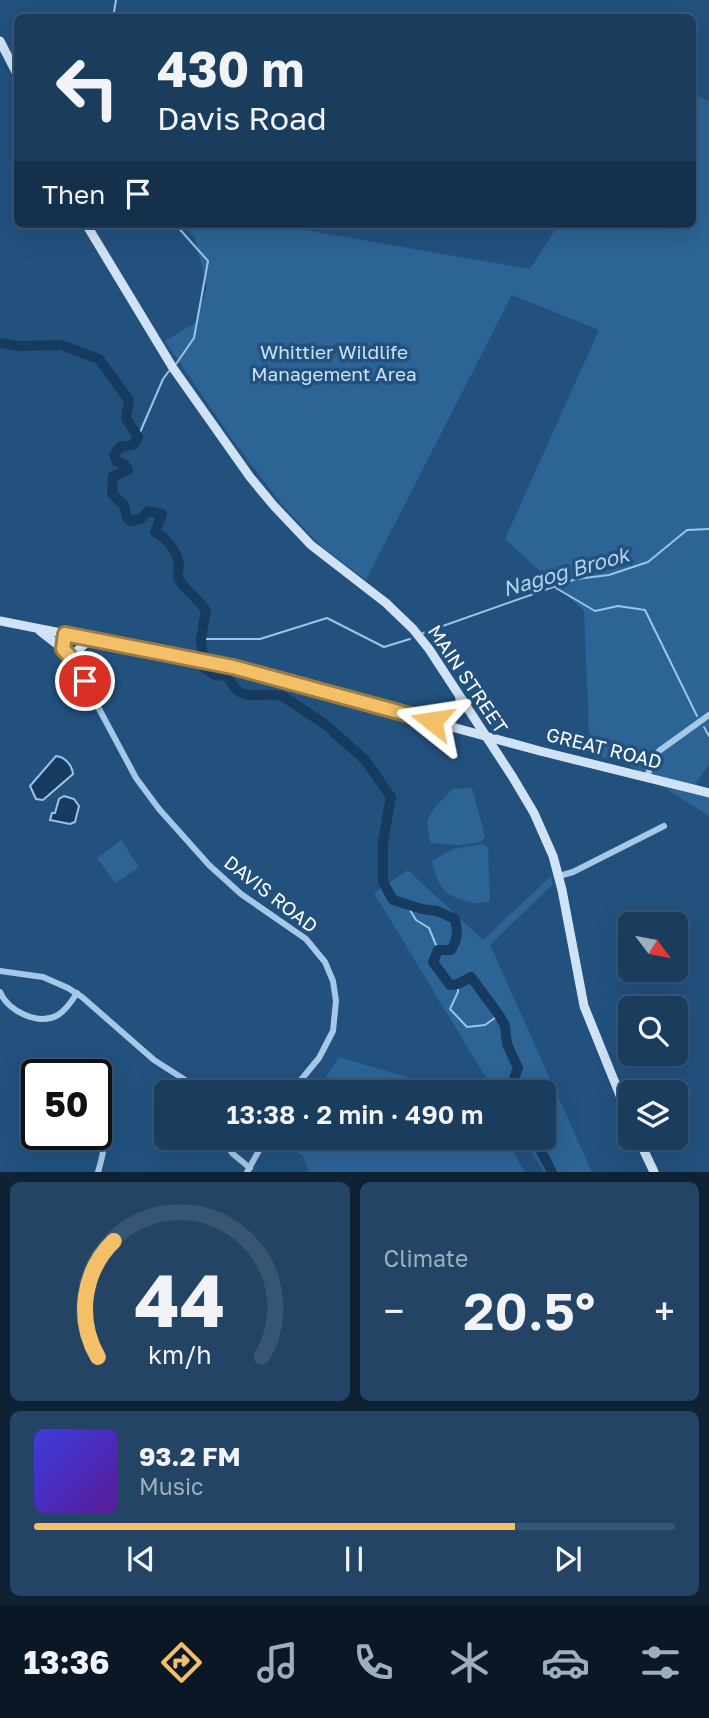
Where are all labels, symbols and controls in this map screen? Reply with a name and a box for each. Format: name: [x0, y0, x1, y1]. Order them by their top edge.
text: 430 m: [157, 39, 305, 98]
icon: left: [42, 42, 133, 133]
text: Davis Road: [157, 99, 327, 137]
icon: arrive: [119, 175, 157, 213]
text: Then: [42, 179, 105, 210]
park label: Whittier Wildlife Management Area: [251, 340, 417, 385]
water label: Nagog Brook: [499, 540, 634, 602]
street label: MAIN STREET: [424, 620, 513, 738]
pin: [55, 651, 115, 711]
icon: arrive: [66, 662, 104, 700]
position arrow: [395, 684, 469, 758]
street label: GREAT ROAD: [544, 722, 664, 773]
street label: DAVIS ROAD: [220, 850, 323, 937]
north arrow: [618, 912, 688, 982]
map controls: [618, 912, 688, 1150]
button: search: [618, 996, 688, 1066]
speed limit sign: 50: [21, 1059, 112, 1150]
button: layers: [618, 1080, 688, 1150]
text: 13:38 · 2 min · 490 m: [226, 1099, 484, 1130]
text: Climate: [384, 1244, 468, 1272]
text: 44: [134, 1257, 225, 1344]
text: 20.5°: [463, 1279, 595, 1341]
text: −: [384, 1288, 404, 1333]
text: +: [654, 1288, 675, 1333]
text: km/h: [148, 1339, 212, 1370]
text: 93.2 FM: [139, 1441, 241, 1472]
text: Music: [139, 1472, 204, 1500]
icon: previous: [122, 1540, 160, 1578]
icon: pause: [335, 1540, 373, 1578]
icon: next: [549, 1540, 587, 1578]
icon: directions: [157, 1638, 206, 1687]
icon: music: [253, 1638, 302, 1687]
icon: phone: [349, 1638, 398, 1687]
icon: climate: [445, 1638, 494, 1687]
icon: car: [541, 1638, 590, 1687]
icon: filters: [636, 1638, 685, 1687]
text: 13:36: [23, 1643, 110, 1681]

